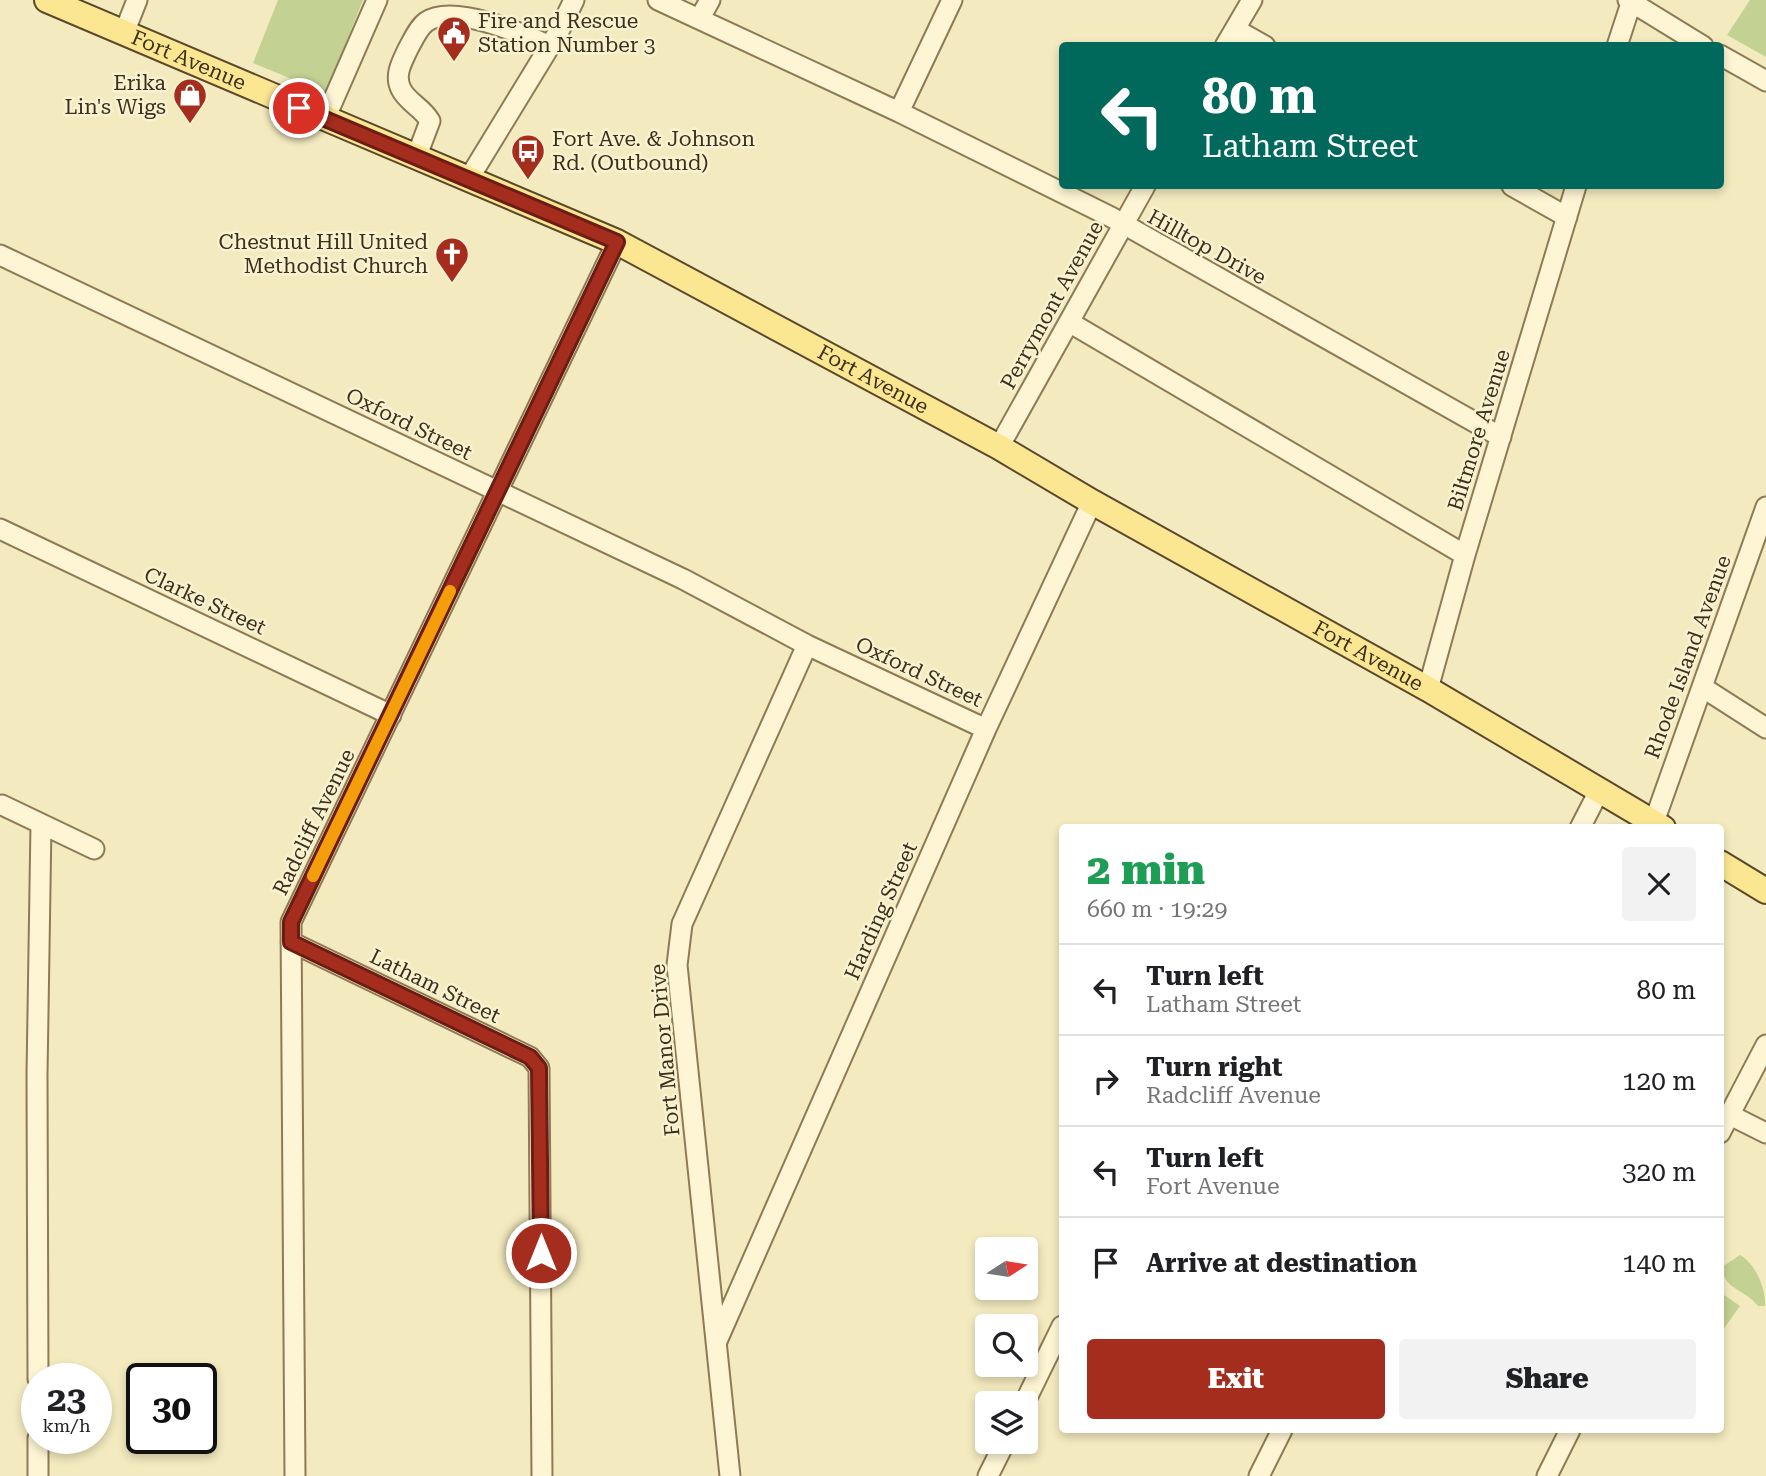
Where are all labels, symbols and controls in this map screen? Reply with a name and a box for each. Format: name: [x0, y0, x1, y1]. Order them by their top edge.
place label: Fire and Rescue Station Number 3: [478, 9, 655, 57]
public building icon: Fire and Rescue Station Number 3: [435, 14, 473, 63]
street label: Fort Avenue: [128, 25, 250, 95]
text: 80 m: [1202, 68, 1317, 125]
icon: left: [1087, 70, 1178, 161]
place label: Erika Lin's Wigs: [64, 71, 167, 119]
shop icon: Erika Lin's Wigs: [171, 76, 209, 125]
pin: [269, 78, 329, 138]
icon: arrive: [280, 89, 318, 127]
place label: Fort Ave. & Johnson Rd. (Outbound): [552, 127, 755, 175]
text: Latham Street: [1202, 127, 1418, 165]
bus stop icon: Fort Ave. & Johnson Rd. (Outbound): [509, 132, 547, 181]
street label: Hilltop Drive: [1144, 205, 1270, 289]
street label: Perrymont Avenue: [996, 217, 1108, 393]
place label: Chestnut Hill United Methodist Church: [219, 230, 429, 278]
church icon: Chestnut Hill United Methodist Church: [433, 235, 471, 284]
street label: Fort Avenue: [814, 340, 933, 419]
street label: Biltmore Avenue: [1443, 346, 1515, 514]
street label: Oxford Street: [342, 383, 476, 465]
street label: Rhode Island Avenue: [1640, 552, 1736, 762]
street label: Clarke Street: [140, 562, 270, 640]
street label: Fort Avenue: [1309, 616, 1427, 696]
street label: Oxford Street: [852, 632, 986, 712]
street label: Radcliff Avenue: [268, 745, 360, 899]
street label: Harding Street: [840, 838, 922, 984]
text: 2 min: [1087, 845, 1205, 894]
button: close: [1622, 847, 1696, 921]
text: 660 m · 19:29: [1087, 896, 1227, 923]
street label: Latham Street: [366, 944, 504, 1028]
text: Turn left: [1146, 961, 1264, 991]
street label: Fort Manor Drive: [646, 963, 684, 1137]
icon: left: [1087, 971, 1125, 1009]
text: 80 m: [1637, 975, 1696, 1005]
text: Latham Street: [1146, 991, 1301, 1018]
text: Turn right: [1146, 1052, 1282, 1082]
icon: right: [1087, 1062, 1125, 1100]
text: 120 m: [1622, 1066, 1696, 1096]
text: Radcliff Avenue: [1146, 1082, 1321, 1109]
text: Turn left: [1146, 1143, 1264, 1173]
icon: left: [1087, 1153, 1125, 1191]
text: 320 m: [1622, 1157, 1696, 1187]
text: Fort Avenue: [1146, 1173, 1280, 1200]
position arrow: [504, 1216, 578, 1290]
north arrow: [975, 1237, 1038, 1300]
map controls: [975, 1237, 1038, 1454]
icon: arrive: [1087, 1244, 1125, 1282]
text: Arrive at destination: [1146, 1248, 1417, 1278]
text: 140 m: [1622, 1248, 1696, 1278]
button: search: [975, 1314, 1038, 1377]
button: Exit: [1087, 1339, 1385, 1419]
button: Share: [1399, 1339, 1696, 1419]
speed limit sign: 30: [126, 1363, 217, 1454]
text: 23: [47, 1379, 86, 1420]
button: layers: [975, 1391, 1038, 1454]
text: km/h: [42, 1415, 91, 1436]

